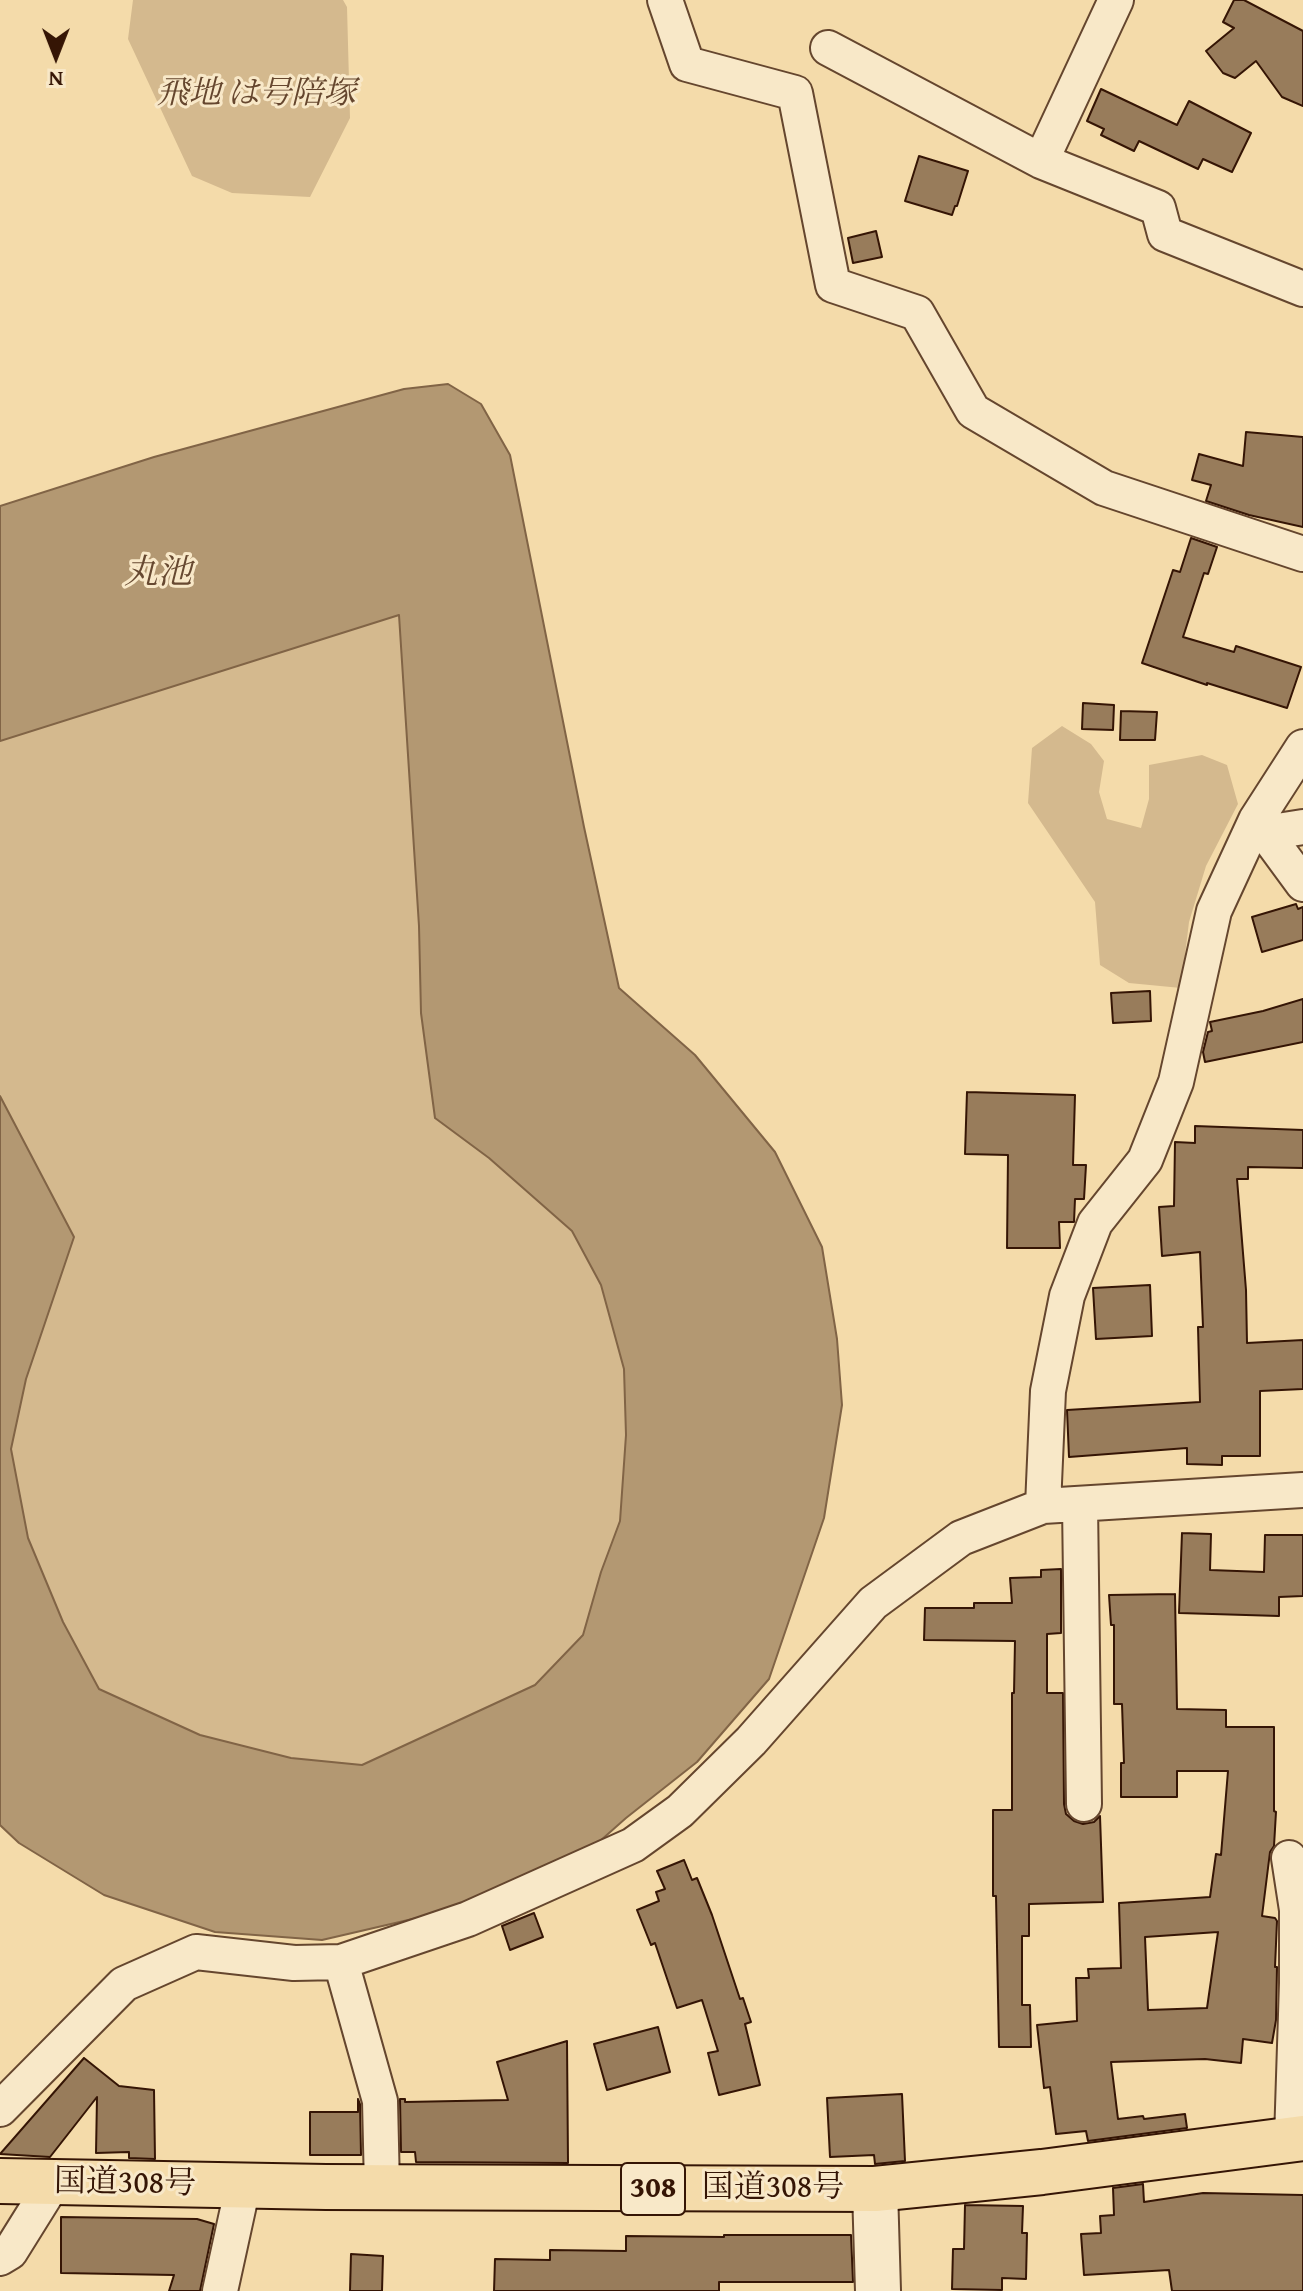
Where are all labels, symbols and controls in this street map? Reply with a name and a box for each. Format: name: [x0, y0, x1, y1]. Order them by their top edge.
north arrow: [16, 16, 96, 96]
text: N: [49, 64, 63, 96]
park label: 飛地 は号陪塚: [157, 76, 355, 114]
water label: 丸池: [124, 554, 192, 594]
road number: 308: [621, 2163, 685, 2215]
street label: 国道308号: [54, 2164, 196, 2204]
street label: 国道308号: [702, 2170, 844, 2208]

